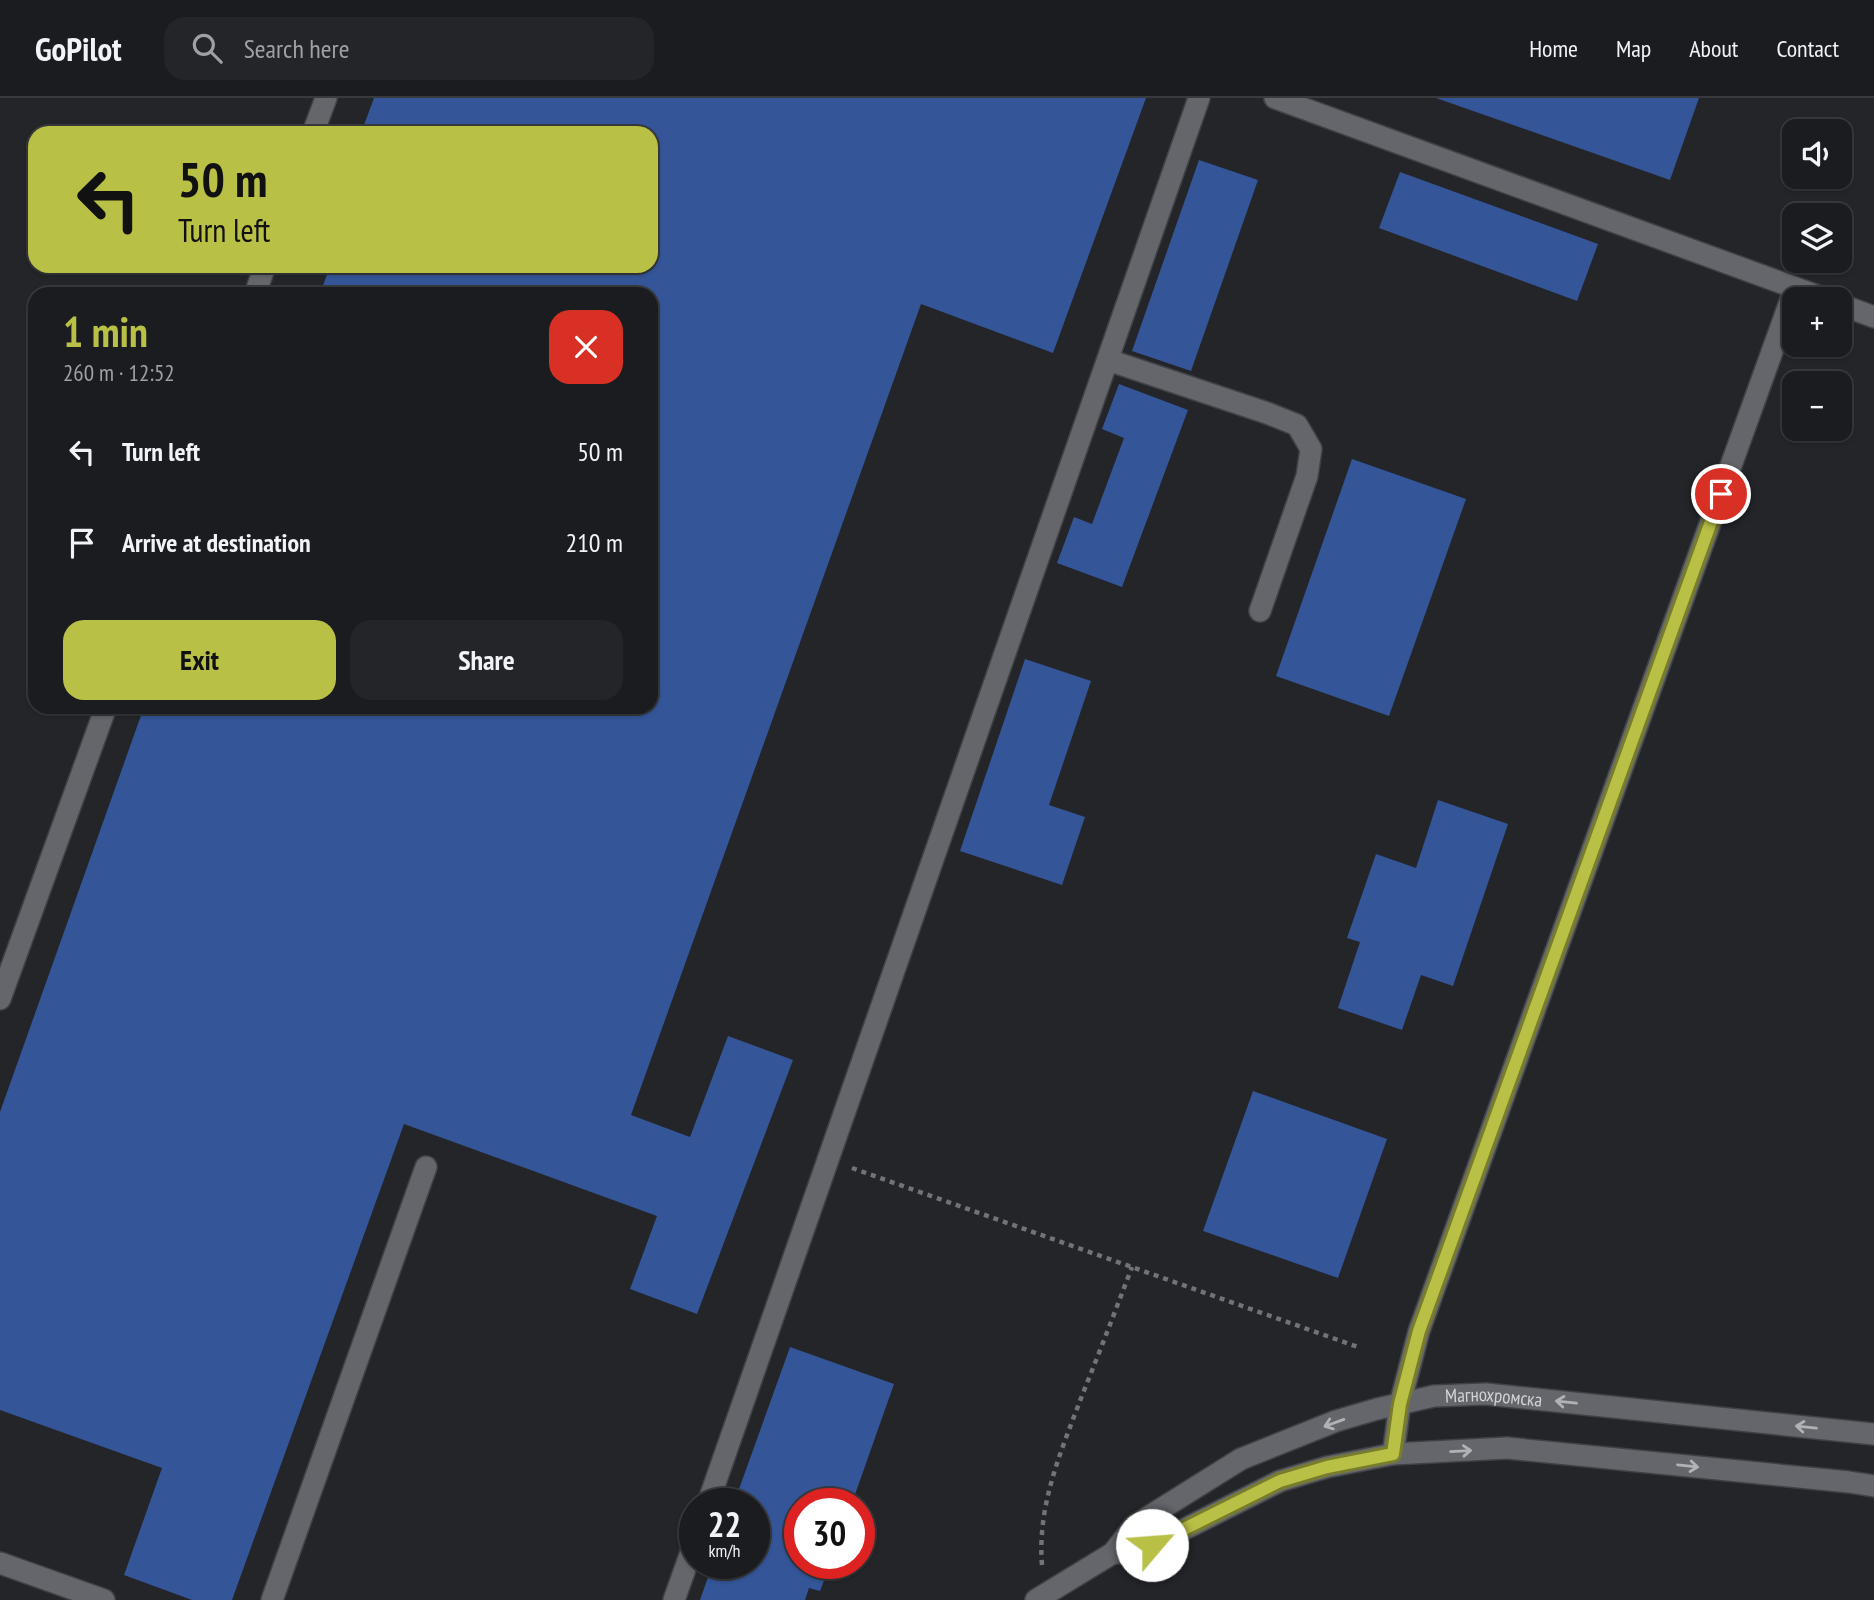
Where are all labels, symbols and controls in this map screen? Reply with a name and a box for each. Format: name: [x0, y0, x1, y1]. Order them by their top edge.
search box: [164, 17, 654, 80]
text: GoPilot: [35, 27, 122, 70]
icon: search: [188, 29, 226, 67]
text: Search here: [244, 32, 349, 65]
text: Home: [1529, 33, 1578, 64]
text: Map: [1616, 33, 1651, 64]
text: About: [1689, 33, 1738, 64]
text: Contact: [1776, 33, 1839, 64]
map controls: [1782, 119, 1852, 441]
button: sound: [1782, 119, 1852, 189]
text: 50 m: [178, 147, 267, 211]
icon: left: [63, 154, 154, 245]
button: layers: [1782, 203, 1852, 273]
text: Turn left: [178, 209, 270, 251]
button: +: [1782, 287, 1852, 357]
text: 1 min: [63, 304, 148, 359]
button: close: [549, 310, 623, 384]
text: 260 m · 12:52: [63, 358, 175, 387]
button: −: [1782, 371, 1852, 441]
icon: left: [63, 433, 101, 471]
text: Turn left: [122, 435, 200, 468]
text: 50 m: [577, 435, 623, 468]
pin: [1691, 464, 1751, 524]
icon: arrive: [1702, 475, 1740, 513]
icon: arrive: [63, 524, 101, 562]
text: Arrive at destination: [122, 526, 311, 559]
text: 210 m: [565, 526, 623, 559]
button: Exit: [63, 620, 336, 700]
button: Share: [350, 620, 623, 700]
street label: Магнохромска: [1445, 1382, 1543, 1412]
one-way arrow: [1555, 1395, 1578, 1408]
one-way arrow: [1324, 1417, 1346, 1430]
one-way arrow: [1795, 1420, 1818, 1433]
one-way arrow: [1449, 1444, 1472, 1457]
one-way arrow: [1676, 1460, 1698, 1473]
speed limit sign: 30: [784, 1488, 875, 1579]
text: 22: [708, 1501, 741, 1547]
position arrow: [1115, 1508, 1189, 1582]
text: km/h: [709, 1539, 740, 1562]

